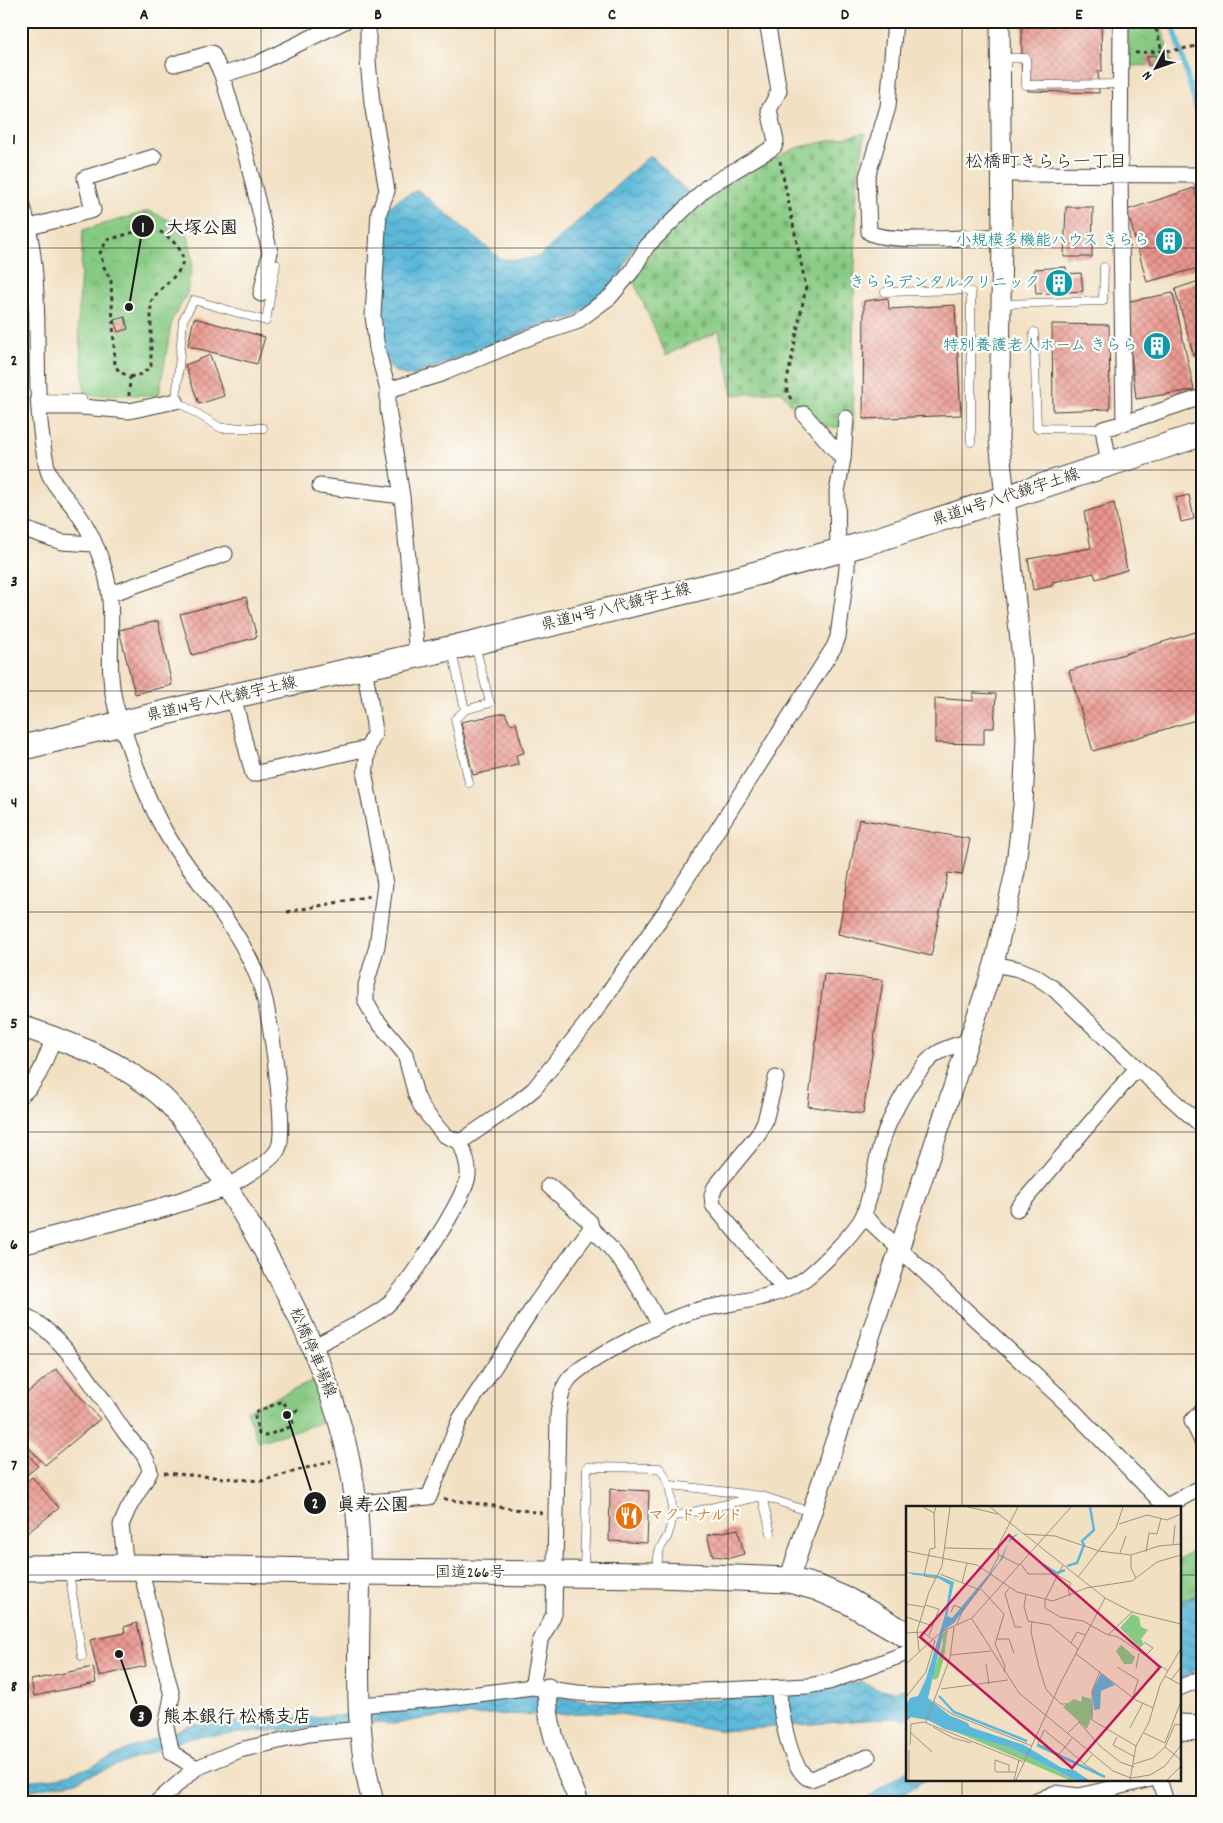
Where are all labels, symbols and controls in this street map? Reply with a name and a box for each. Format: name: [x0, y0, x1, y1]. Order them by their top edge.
text: A: [140, 4, 149, 27]
text: B: [374, 4, 382, 27]
text: C: [608, 4, 616, 27]
text: D: [841, 4, 850, 27]
text: E: [1075, 4, 1083, 27]
north arrow: [1130, 42, 1180, 92]
text: N: [1138, 66, 1158, 84]
text: 1: [12, 129, 16, 152]
district label: 松橋町きらら一丁目: [965, 151, 1127, 176]
callout: 大塚公園: [131, 210, 248, 243]
text: 大塚公園: [166, 217, 238, 242]
text: 1: [141, 218, 145, 240]
building icon: 小規模多機能ハウス きらら: [1154, 226, 1184, 256]
place label: 小規模多機能ハウス きらら: [955, 230, 1150, 253]
building icon: きららデンタルクリニック: [1044, 268, 1074, 298]
place label: きららデンタルクリニック: [849, 272, 1040, 295]
building icon: 特別養護老人ホーム きらら: [1142, 331, 1172, 361]
place label: 特別養護老人ホーム きらら: [943, 335, 1138, 358]
text: 2: [11, 350, 18, 373]
street label: 県道14号八代鏡宇土線: [929, 463, 1083, 533]
text: 3: [10, 571, 18, 594]
street label: 県道14号八代鏡宇土線: [538, 578, 694, 638]
street label: 県道14号八代鏡宇土線: [144, 671, 300, 729]
text: 4: [11, 792, 17, 815]
text: 5: [10, 1013, 18, 1036]
text: 6: [10, 1234, 18, 1257]
street label: 松橋停車場線: [283, 1304, 341, 1402]
text: 7: [11, 1455, 17, 1478]
callout: 眞寿公園: [302, 1487, 419, 1520]
text: 2: [312, 1494, 318, 1516]
text: 眞寿公園: [337, 1494, 409, 1519]
restaurant icon: マクドナルド: [614, 1501, 644, 1531]
place label: マクドナルド: [648, 1505, 743, 1528]
inset map: [906, 1506, 1180, 1780]
street label: 国道266号: [435, 1562, 505, 1585]
text: 8: [11, 1676, 18, 1699]
callout: 熊本銀行 松橋支店: [128, 1700, 321, 1733]
text: 熊本銀行 松橋支店: [163, 1706, 311, 1731]
text: 3: [138, 1707, 145, 1729]

